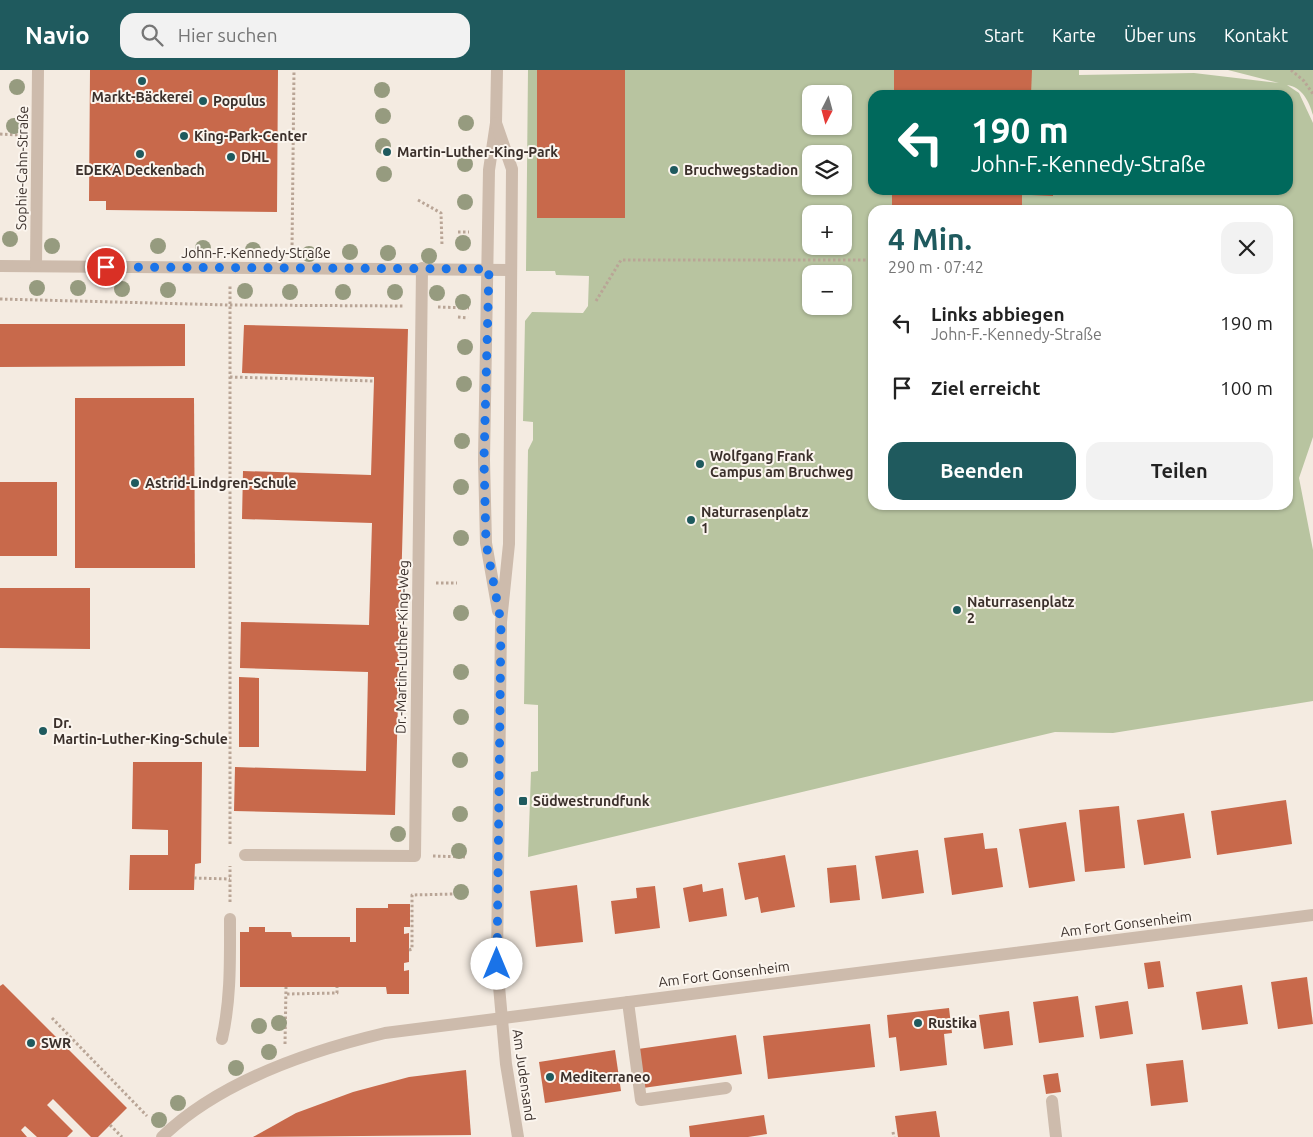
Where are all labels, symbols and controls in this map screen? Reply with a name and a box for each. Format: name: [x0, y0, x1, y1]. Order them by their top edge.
search box: [120, 13, 470, 58]
icon: search: [138, 21, 166, 49]
text: Navio: [25, 22, 90, 49]
text: Hier suchen: [178, 24, 278, 46]
text: Start: [984, 25, 1024, 45]
text: Karte: [1052, 25, 1096, 45]
text: Über uns: [1124, 25, 1196, 45]
text: Kontakt: [1224, 25, 1288, 45]
marker: Markt-Bäckerei: [136, 75, 148, 87]
north arrow: [802, 85, 852, 135]
map controls: [802, 85, 852, 315]
place label: Markt-Bäckerei: [92, 89, 193, 105]
place label: Populus: [213, 93, 266, 109]
marker: Populus: [197, 95, 209, 107]
street label: Sophie-Cahn-Straße: [13, 106, 31, 230]
icon: left: [888, 110, 953, 175]
text: 190 m: [971, 110, 1069, 150]
place label: King-Park-Center: [194, 128, 307, 144]
marker: King-Park-Center: [178, 130, 190, 142]
place label: Martin-Luther-King-Park: [397, 144, 558, 160]
button: layers: [802, 145, 852, 195]
marker: Martin-Luther-King-Park: [381, 146, 393, 158]
marker: EDEKA Deckenbach: [134, 148, 146, 160]
place label: DHL: [241, 149, 269, 165]
marker: DHL: [225, 151, 237, 163]
text: John-F.-Kennedy-Straße: [971, 151, 1206, 176]
place label: EDEKA Deckenbach: [75, 162, 205, 178]
place label: Bruchwegstadion: [684, 162, 798, 178]
marker: Bruchwegstadion: [668, 164, 680, 176]
button: +: [802, 205, 852, 255]
text: 4 Min.: [888, 222, 972, 256]
button: close: [1221, 222, 1273, 274]
street label: John-F.-Kennedy-Straße: [181, 245, 331, 261]
pin: [85, 246, 127, 288]
icon: arrive: [92, 253, 120, 281]
text: 290 m · 07:42: [888, 258, 984, 276]
button: −: [802, 265, 852, 315]
text: Links abbiegen: [931, 303, 1065, 325]
icon: left: [888, 309, 916, 337]
text: 190 m: [1220, 312, 1273, 334]
text: John-F.-Kennedy-Straße: [931, 325, 1102, 343]
icon: arrive: [888, 374, 916, 402]
text: Ziel erreicht: [931, 377, 1040, 399]
text: 100 m: [1220, 377, 1273, 399]
button: Beenden: [888, 442, 1076, 500]
button: Teilen: [1086, 442, 1273, 500]
place label: Wolfgang Frank Campus am Bruchweg: [710, 448, 854, 480]
marker: Wolfgang Frank Campus am Bruchweg: [694, 458, 706, 470]
place label: Astrid-Lindgren-Schule: [145, 475, 297, 491]
marker: Astrid-Lindgren-Schule: [129, 477, 141, 489]
place label: Naturrasenplatz 1: [701, 504, 809, 536]
marker: Naturrasenplatz 1: [685, 514, 697, 526]
street label: Dr.-Martin-Luther-King-Weg: [392, 560, 412, 734]
place label: Naturrasenplatz 2: [967, 594, 1075, 626]
marker: Naturrasenplatz 2: [951, 604, 963, 616]
place label: Dr. Martin-Luther-King-Schule: [53, 715, 228, 747]
marker: Dr. Martin-Luther-King-Schule: [37, 725, 49, 737]
place label: Südwestrundfunk: [533, 793, 650, 809]
marker: Südwestrundfunk: [517, 795, 529, 807]
street label: Am Fort Gonsenheim: [1059, 908, 1193, 940]
position arrow: [470, 937, 522, 989]
street label: Am Fort Gonsenheim: [657, 958, 791, 990]
place label: Rustika: [928, 1015, 977, 1031]
marker: Rustika: [912, 1017, 924, 1029]
street label: Am Judensand: [510, 1028, 538, 1122]
place label: SWR: [41, 1035, 71, 1051]
marker: SWR: [25, 1037, 37, 1049]
place label: Mediterraneo: [560, 1069, 650, 1085]
marker: Mediterraneo: [544, 1071, 556, 1083]

